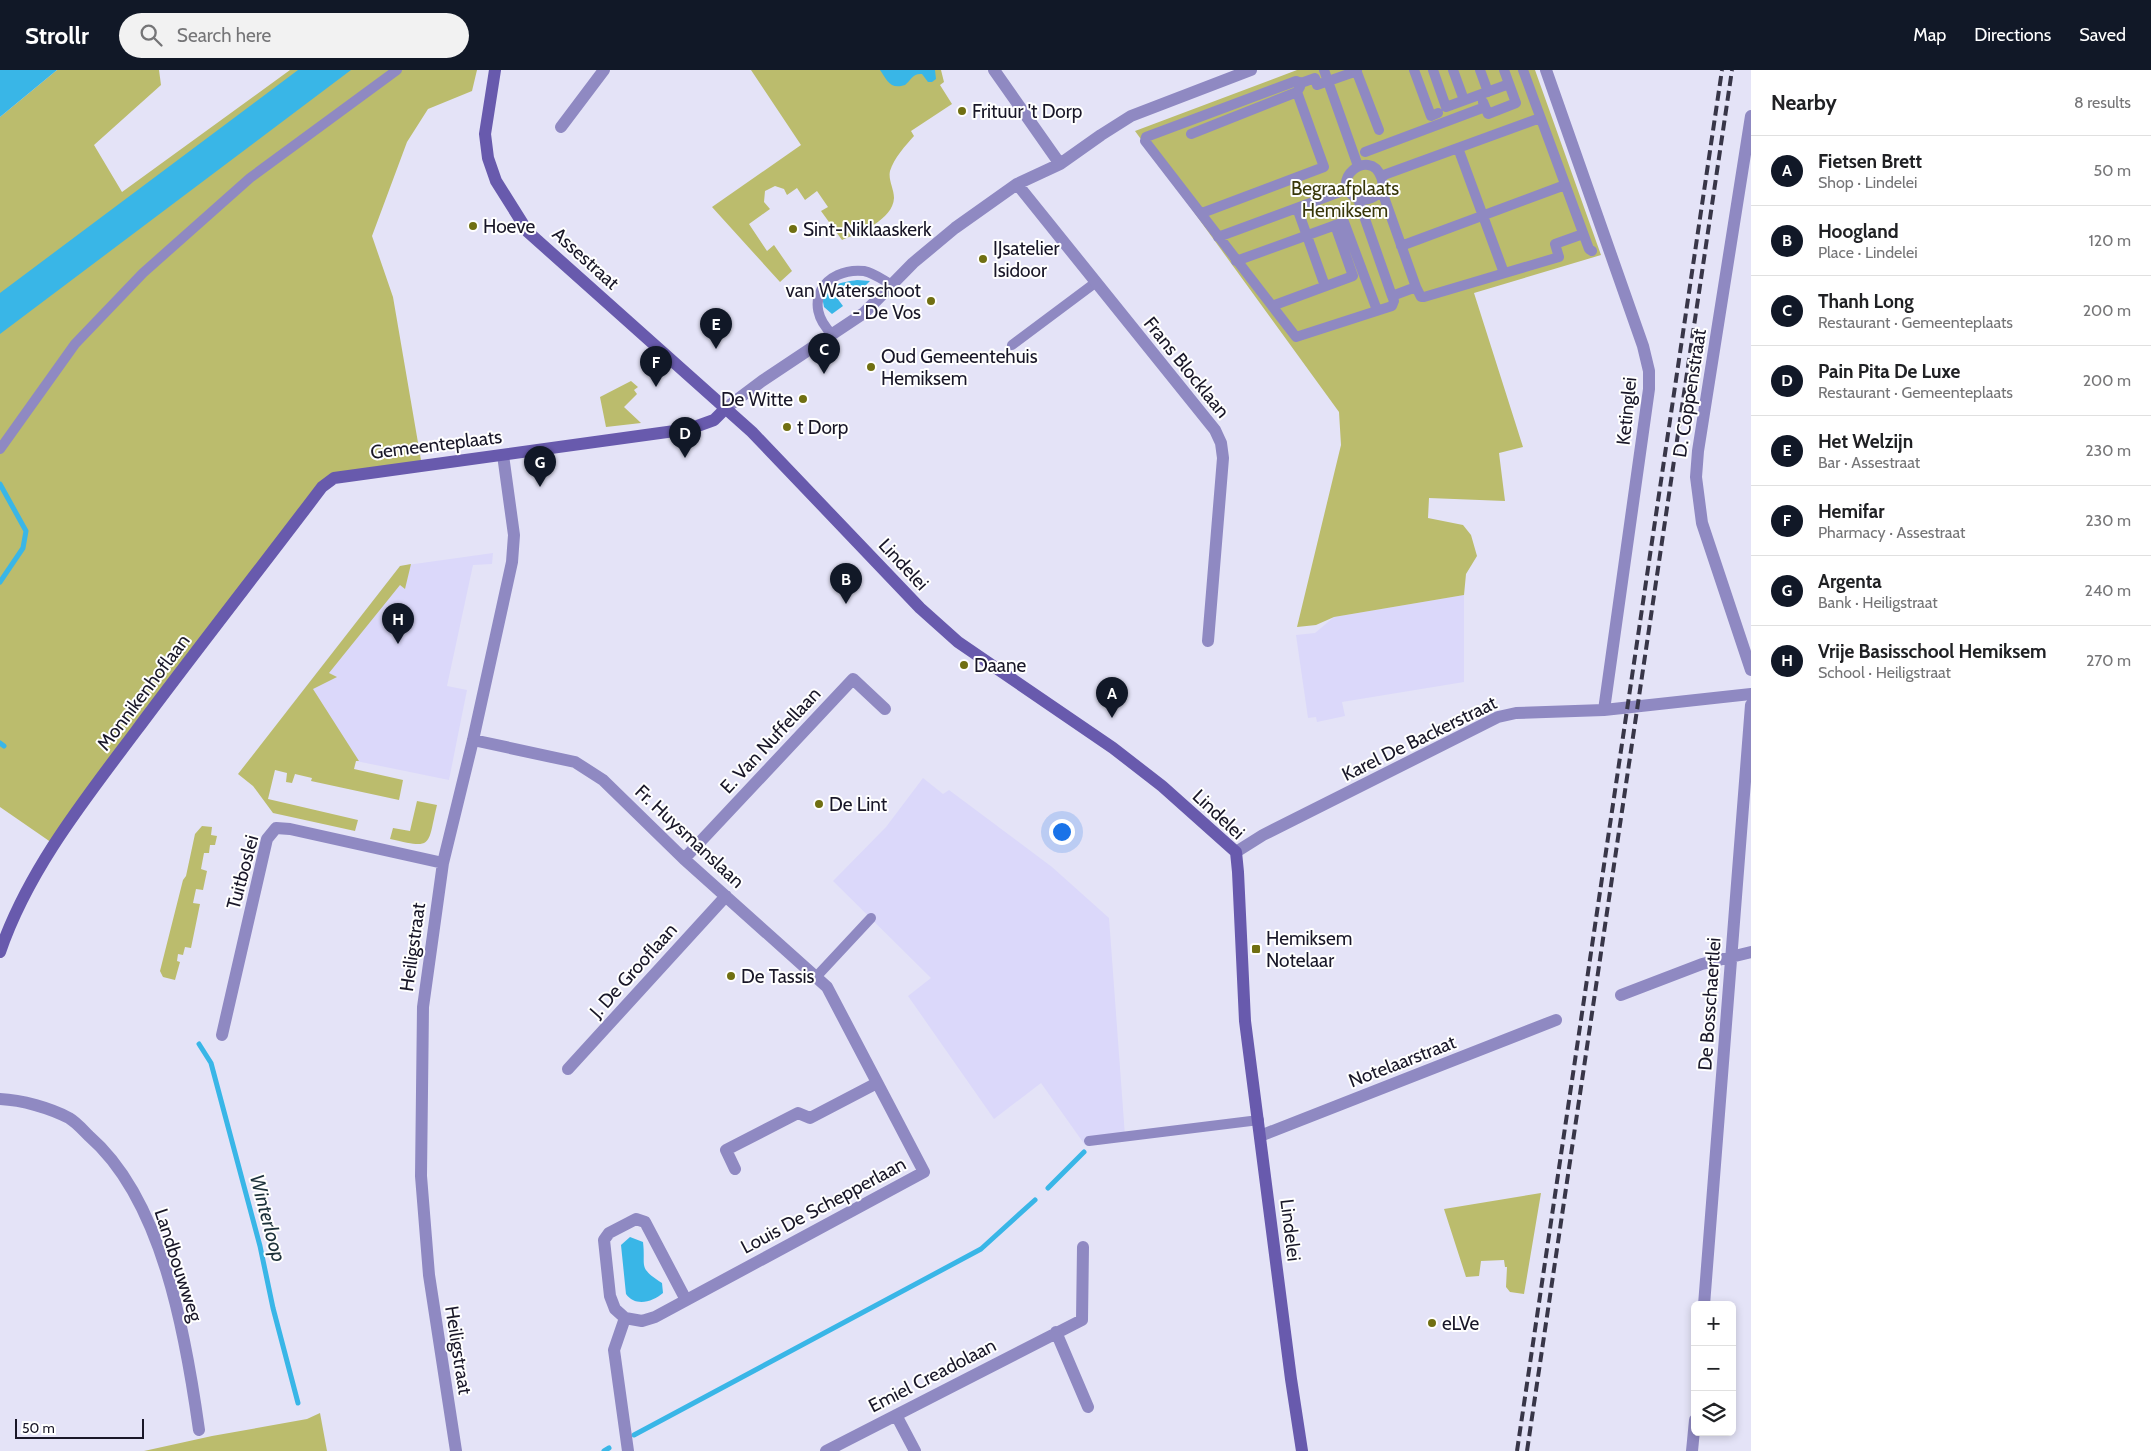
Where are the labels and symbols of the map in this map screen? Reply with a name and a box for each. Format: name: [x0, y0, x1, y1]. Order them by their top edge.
place label: Frituur 't Dorp: [972, 100, 1082, 123]
marker: Frituur 't Dorp: [956, 105, 968, 117]
park label: Begraafplaats Hemiksem: [1291, 177, 1399, 222]
place label: Hoeve: [483, 215, 535, 238]
place label: Sint-Niklaaskerk: [803, 218, 932, 241]
marker: Hoeve: [467, 220, 479, 232]
street label: Assestraat: [548, 222, 624, 295]
marker: Sint-Niklaaskerk: [787, 223, 799, 235]
place label: IJsatelier Isidoor: [993, 237, 1060, 282]
marker: IJsatelier Isidoor: [977, 253, 989, 265]
place label: van Waterschoot - De Vos: [786, 279, 922, 324]
marker: van Waterschoot - De Vos: [925, 295, 937, 307]
pin: E: [700, 308, 732, 349]
street label: Frans Blocklaan: [1139, 312, 1234, 422]
street label: D. Coppenstraat: [1668, 327, 1711, 459]
pin: C: [808, 333, 840, 374]
place label: Oud Gemeentehuis Hemiksem: [881, 345, 1038, 390]
pin: F: [640, 346, 672, 387]
marker: Oud Gemeentehuis Hemiksem: [865, 361, 877, 373]
street label: Ketinglei: [1611, 376, 1642, 446]
place label: De Witte: [721, 388, 793, 411]
marker: De Witte: [797, 393, 809, 405]
place label: t Dorp: [797, 416, 848, 439]
pin: D: [669, 417, 701, 458]
marker: t Dorp: [781, 421, 793, 433]
street label: Gemeenteplaats: [369, 425, 503, 464]
pin: G: [524, 446, 556, 487]
street label: Lindelei: [874, 534, 933, 595]
pin: B: [830, 563, 862, 604]
pin: H: [382, 603, 414, 644]
street label: Monnikenhoflaan: [92, 630, 195, 755]
place label: Daane: [974, 654, 1027, 677]
marker: Daane: [958, 659, 970, 671]
pin: A: [1096, 677, 1128, 718]
street label: E. Van Nuffellaan: [715, 683, 825, 798]
street label: Karel De Backerstraat: [1338, 691, 1501, 786]
street label: Fr. Huysmanslaan: [630, 780, 749, 893]
street label: Lindelei: [1188, 785, 1249, 844]
place label: De Lint: [829, 793, 888, 816]
marker: De Lint: [813, 798, 825, 810]
your location: [1049, 819, 1075, 845]
street label: Tuitboslei: [222, 833, 263, 912]
street label: Heiligstraat: [395, 901, 430, 993]
street label: J. De Grooflaan: [584, 918, 682, 1023]
place label: Hemiksem Notelaar: [1266, 927, 1352, 972]
street label: De Bosschaertlei: [1693, 937, 1726, 1071]
marker: Hemiksem Notelaar: [1250, 943, 1262, 955]
place label: De Tassis: [741, 965, 815, 988]
marker: De Tassis: [725, 970, 737, 982]
street label: Notelaarstraat: [1345, 1030, 1460, 1092]
street label: Louis De Schepperlaan: [737, 1152, 910, 1259]
water label: Winterloop: [245, 1172, 291, 1264]
street label: Lindelei: [1275, 1198, 1306, 1263]
street label: Landbouwweg: [149, 1206, 208, 1325]
street label: Heiligstraat: [440, 1304, 477, 1397]
place label: eLVe: [1442, 1312, 1479, 1335]
marker: eLVe: [1426, 1317, 1438, 1329]
street label: Emiel Creadolaan: [865, 1333, 1000, 1417]
scale bar: [15, 1416, 144, 1439]

